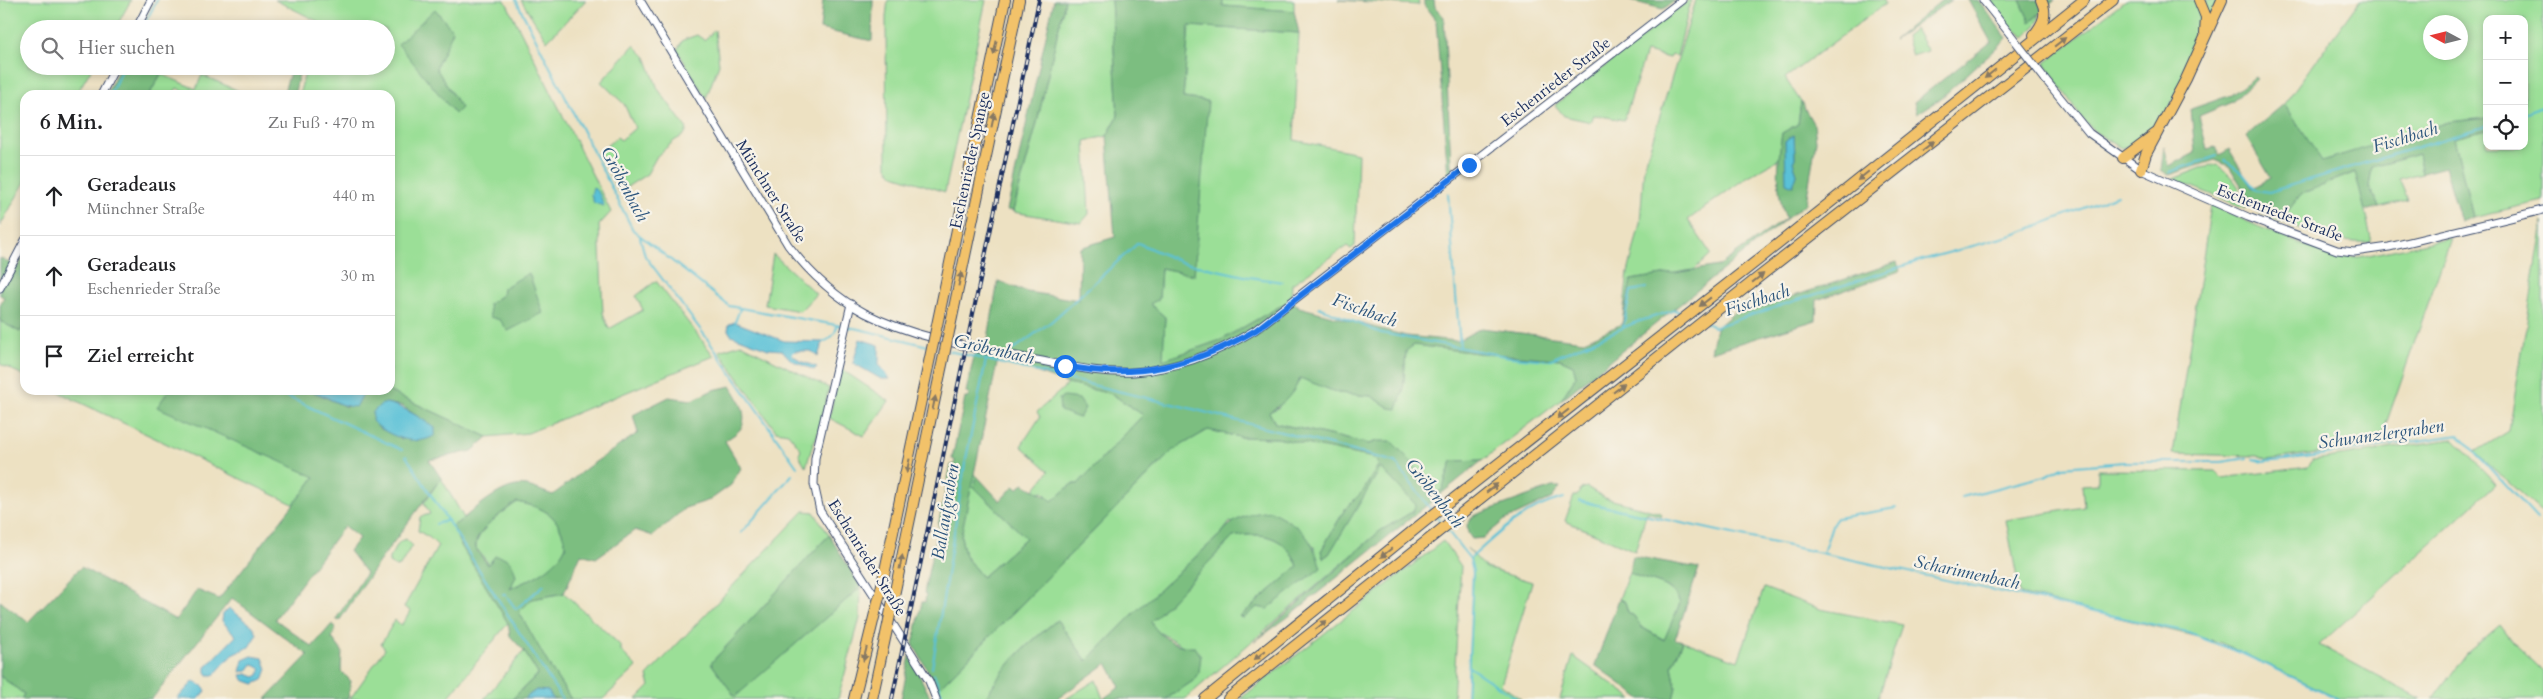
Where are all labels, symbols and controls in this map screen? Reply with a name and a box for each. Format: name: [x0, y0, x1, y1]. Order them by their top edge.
north arrow: [2423, 15, 2468, 60]
map controls: [2483, 15, 2528, 150]
button: +: [2483, 15, 2528, 60]
search box: [20, 20, 395, 75]
street label: Eschenrieder Straße: [1496, 32, 1615, 132]
icon: search: [38, 34, 66, 62]
text: Hier suchen: [78, 35, 175, 61]
one-way arrow: [2053, 37, 2066, 48]
one-way arrow: [991, 40, 999, 56]
button: −: [2483, 60, 2528, 105]
one-way arrow: [1984, 69, 1997, 80]
street label: Eschenrieder Spange: [945, 89, 995, 231]
button: locate: [2483, 105, 2528, 150]
text: 6 Min.: [40, 108, 103, 137]
text: Zu Fuß · 470 m: [268, 112, 375, 134]
one-way arrow: [989, 113, 997, 128]
water label: Fischbach: [2370, 116, 2441, 159]
street label: Münchner Straße: [731, 136, 812, 247]
one-way arrow: [1921, 141, 1935, 151]
water label: Gröbenbach: [594, 142, 655, 227]
route end: [1458, 154, 1481, 177]
one-way arrow: [1857, 171, 1870, 182]
text: Geradeaus: [87, 172, 176, 198]
street label: Eschenrieder Straße: [2213, 179, 2346, 247]
icon: ahead: [40, 182, 68, 210]
text: 440 m: [333, 185, 375, 207]
text: Münchner Straße: [87, 198, 205, 220]
text: Geradeaus: [87, 252, 176, 278]
icon: ahead: [40, 262, 68, 290]
text: 30 m: [341, 265, 375, 287]
one-way arrow: [956, 271, 964, 287]
one-way arrow: [1751, 272, 1764, 283]
text: Eschenrieder Straße: [87, 278, 221, 300]
water label: Fischbach: [1722, 278, 1793, 323]
water label: Fischbach: [1329, 287, 1401, 334]
one-way arrow: [1698, 297, 1712, 307]
water label: Gröbenbach: [951, 328, 1037, 371]
icon: arrive: [40, 342, 68, 370]
text: Ziel erreicht: [87, 343, 194, 369]
route start: [1054, 355, 1077, 378]
one-way arrow: [1613, 382, 1626, 393]
one-way arrow: [930, 395, 938, 411]
one-way arrow: [1557, 408, 1570, 419]
water label: Schwanzlergraben: [2317, 413, 2446, 456]
water label: Gröbenbach: [1400, 453, 1470, 534]
one-way arrow: [903, 458, 911, 474]
water label: Ballaufgraben: [926, 462, 965, 562]
one-way arrow: [1485, 483, 1498, 494]
street label: Eschenrieder Straße: [822, 495, 912, 620]
one-way arrow: [1380, 547, 1393, 558]
water label: Scharinnenbach: [1912, 549, 2022, 596]
one-way arrow: [897, 555, 905, 570]
one-way arrow: [1314, 620, 1327, 630]
one-way arrow: [861, 647, 869, 662]
one-way arrow: [1253, 649, 1266, 660]

